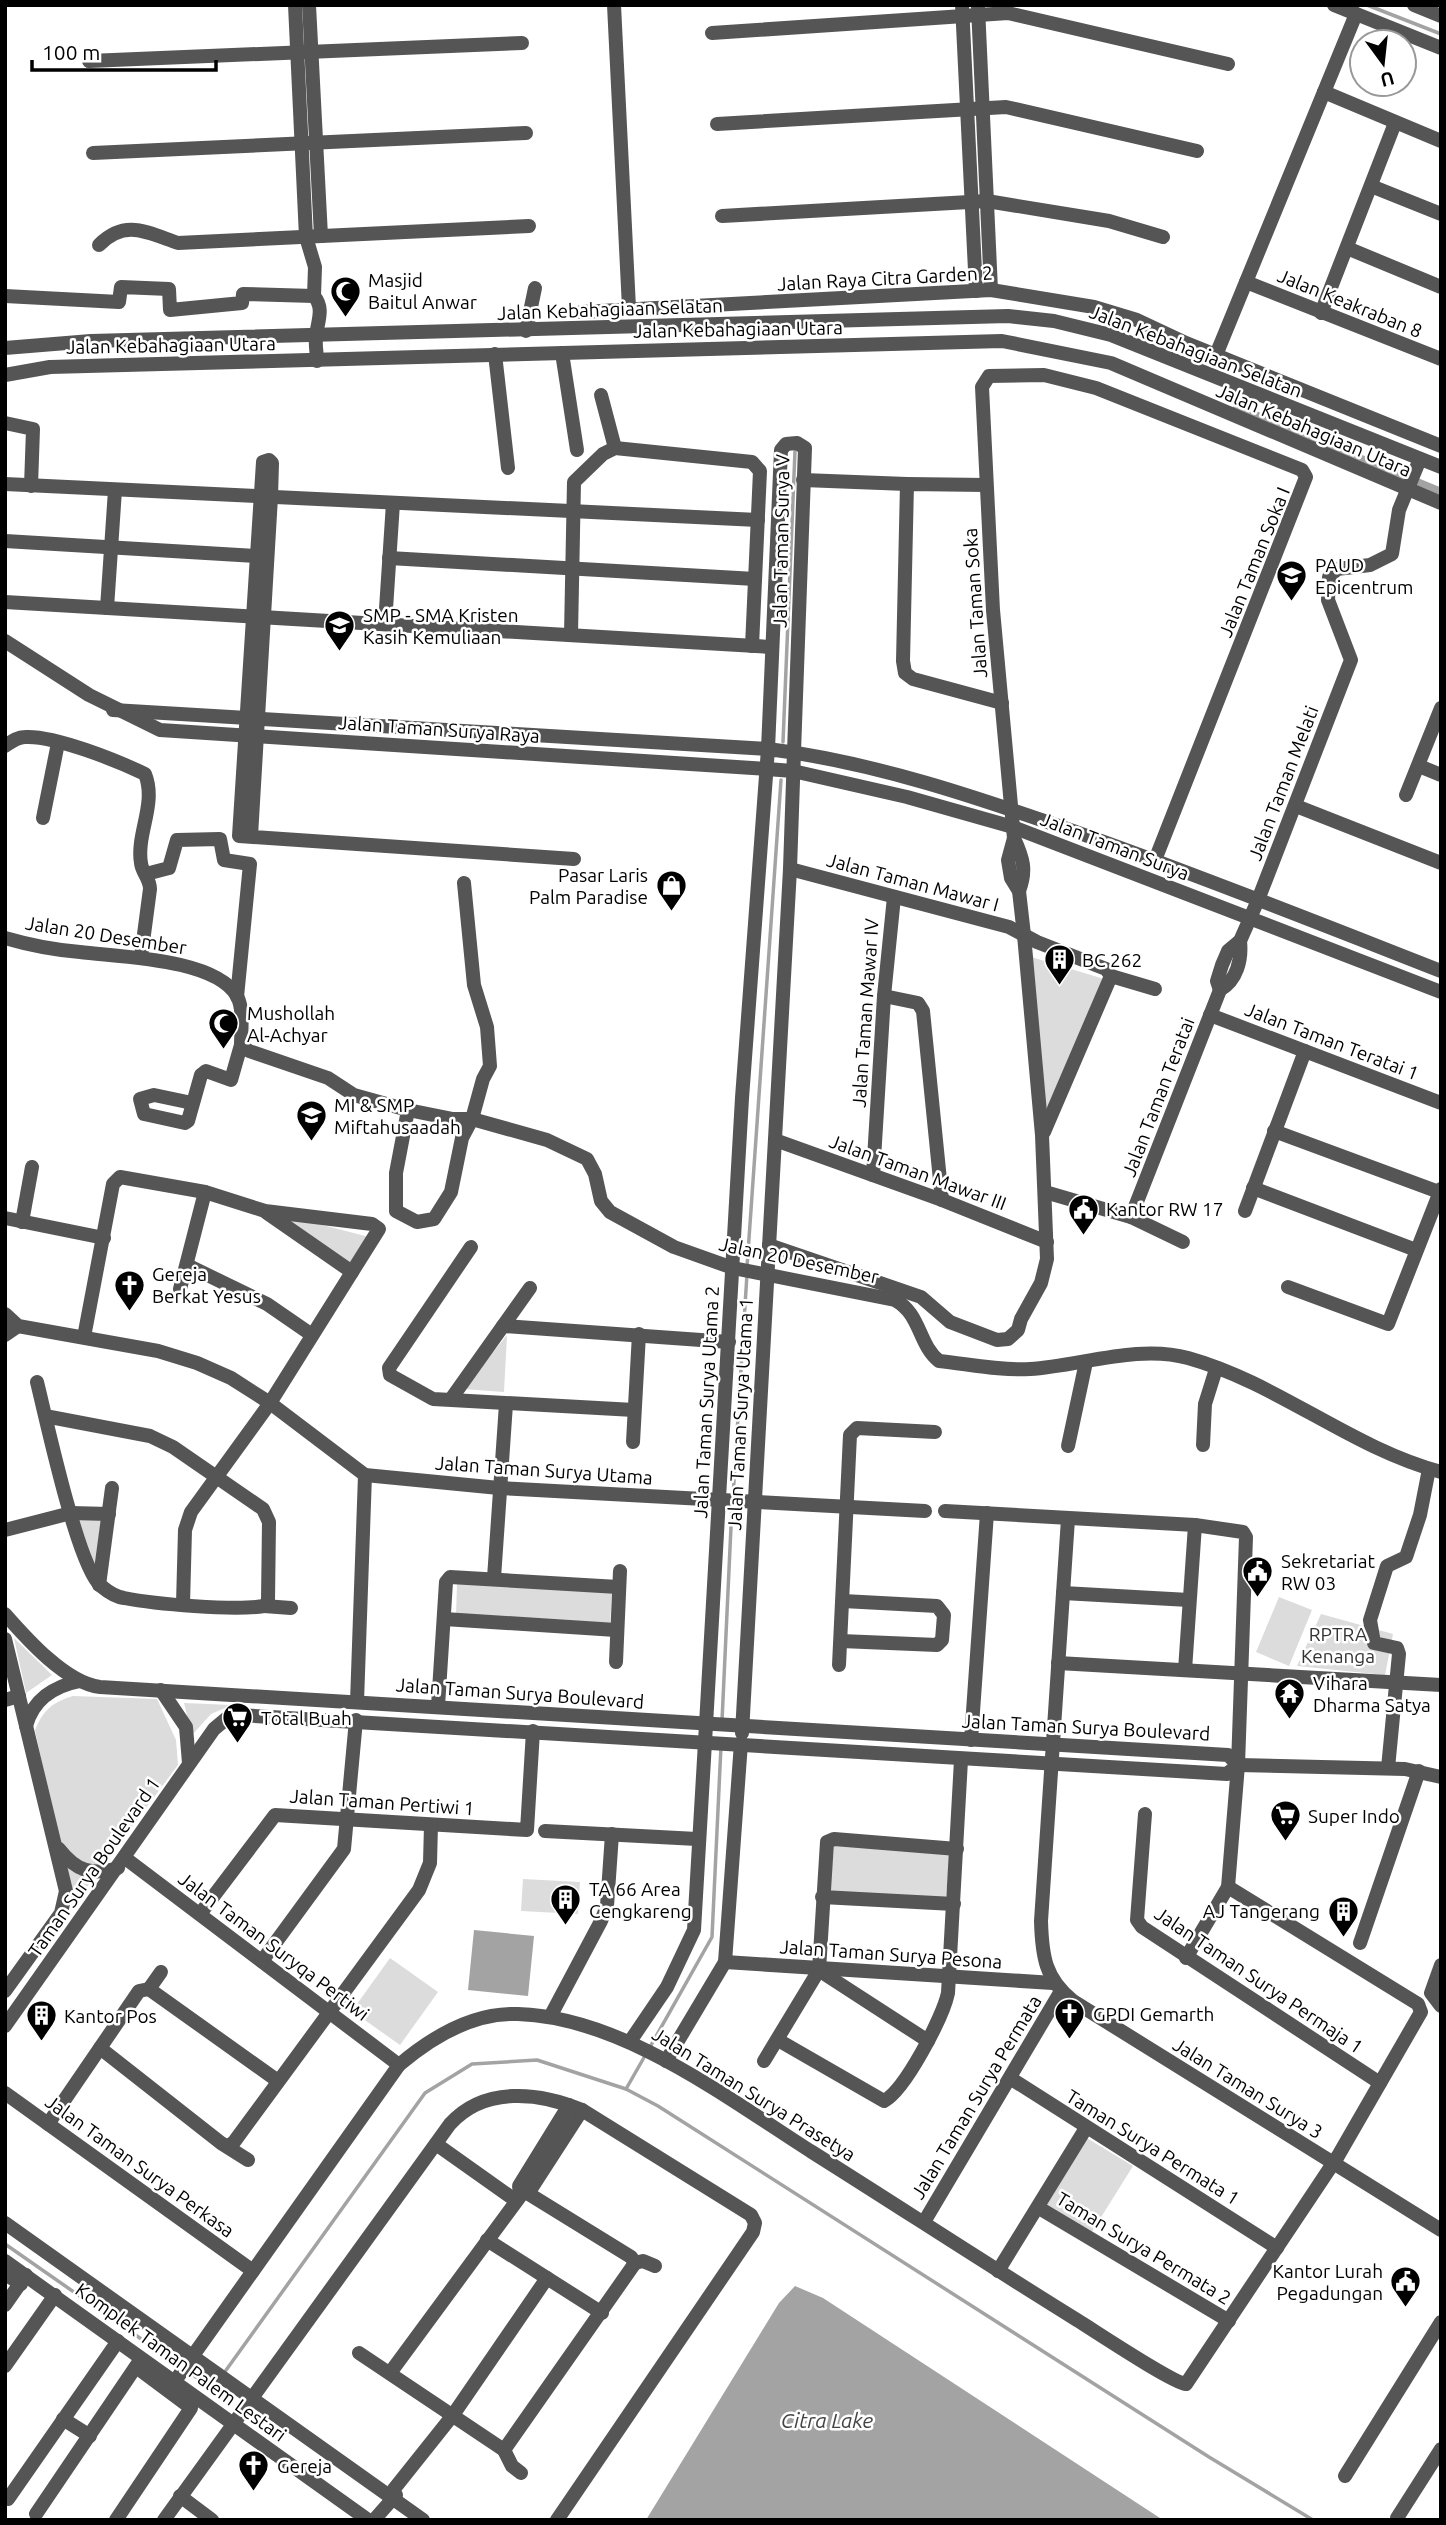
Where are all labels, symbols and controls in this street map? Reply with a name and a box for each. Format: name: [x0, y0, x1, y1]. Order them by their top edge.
scale bar: [32, 28, 215, 72]
north arrow: [1348, 28, 1418, 98]
text: 100 m: [42, 40, 100, 64]
text: U: [1378, 67, 1397, 92]
street label: Jalan Raya Citra Garden 2: [777, 261, 993, 295]
street label: Jalan Keakraban 8: [1274, 264, 1426, 342]
place label: Masjid Baitul Anwar: [368, 269, 477, 313]
mosque icon: Masjid Baitul Anwar: [328, 274, 362, 318]
street label: Jalan Kebahagiaan Selatan: [497, 294, 723, 324]
street label: Jalan Kebahagiaan Selatan: [1087, 300, 1305, 402]
street label: Jalan Kebahagiaan Utara: [633, 316, 843, 342]
street label: Jalan Kebahagiaan Utara: [66, 332, 276, 358]
street label: Jalan Kebahagiaan Utara: [1213, 379, 1415, 481]
street label: Jalan Taman Surya V: [768, 454, 794, 628]
street label: Jalan Taman Soka I: [1214, 484, 1294, 640]
street label: Jalan Taman Soka: [959, 527, 991, 679]
place label: PAUD Epicentrum: [1315, 554, 1413, 598]
school or university icon: PAUD Epicentrum: [1275, 559, 1309, 603]
place label: SMP - SMA Kristen Kasih Kemuliaan: [363, 604, 519, 648]
school or university icon: SMP - SMA Kristen Kasih Kemuliaan: [323, 609, 357, 653]
street label: Jalan Taman Melati: [1243, 703, 1323, 863]
street label: Jalan Taman Surya Raya: [337, 711, 541, 747]
street label: Jalan Taman Surya: [1038, 808, 1192, 884]
street label: Jalan Taman Mawar I: [825, 848, 1001, 916]
place label: Pasar Laris Palm Paradise: [529, 864, 648, 908]
shop icon: Pasar Laris Palm Paradise: [654, 869, 688, 913]
street label: Jalan 20 Desember: [24, 911, 188, 959]
street label: Jalan Taman Mawar IV: [847, 918, 883, 1108]
building icon: BC 262: [1042, 943, 1076, 987]
place label: BC 262: [1082, 949, 1142, 971]
street label: Jalan Taman Teratai 1: [1242, 998, 1422, 1084]
place label: Mushollah Al-Achyar: [247, 1002, 335, 1046]
mosque icon: Mushollah Al-Achyar: [207, 1007, 241, 1051]
street label: Jalan Taman Teratai: [1117, 1014, 1199, 1180]
place label: MI & SMP Miftahusaadah: [334, 1094, 461, 1138]
school or university icon: MI & SMP Miftahusaadah: [294, 1099, 328, 1143]
street label: Jalan Taman Mawar III: [826, 1130, 1010, 1214]
public building icon: Kantor RW 17: [1066, 1192, 1100, 1236]
place label: Kantor RW 17: [1106, 1198, 1223, 1220]
street label: Jalan 20 Desember: [717, 1232, 881, 1288]
place label: Gereja Berkat Yesus: [152, 1263, 261, 1307]
church icon: Gereja Berkat Yesus: [112, 1268, 146, 1312]
street label: Jalan Taman Surya Utama 2: [689, 1285, 723, 1519]
street label: Jalan Taman Surya Utama 1: [723, 1297, 757, 1531]
street label: Jalan Taman Surya Utama: [434, 1451, 654, 1489]
place label: Sekretariat RW 03: [1281, 1550, 1375, 1594]
public building icon: Sekretariat RW 03: [1241, 1555, 1275, 1599]
park label: RPTRA Kenanga: [1301, 1623, 1375, 1667]
place label: Vihara Dharma Satya: [1313, 1672, 1431, 1716]
street label: Jalan Taman Surya Boulevard: [395, 1673, 645, 1713]
temple icon: Vihara Dharma Satya: [1273, 1677, 1307, 1721]
supermarket icon: Total Buah: [221, 1701, 255, 1745]
place label: Total Buah: [261, 1707, 352, 1729]
street label: Jalan Taman Surya Boulevard: [961, 1710, 1211, 1744]
street label: Taman Surya Boulevard 1: [23, 1773, 165, 1961]
street label: Jalan Taman Pertiwi 1: [289, 1785, 475, 1819]
supermarket icon: Super Indo: [1268, 1799, 1302, 1843]
place label: Super Indo: [1308, 1805, 1400, 1827]
street label: Jalan Taman Suryqa Pertiwi: [174, 1867, 374, 2025]
place label: TA 66 Area Cengkareng: [589, 1878, 692, 1922]
building icon: TA 66 Area Cengkareng: [549, 1883, 583, 1927]
building icon: AJ Tangerang: [1326, 1894, 1360, 1938]
place label: AJ Tangerang: [1203, 1900, 1320, 1922]
street label: Jalan Taman Surya Permaja 1: [1151, 1902, 1367, 2058]
street label: Jalan Taman Surya Pesona: [779, 1935, 1003, 1973]
street label: Jalan Taman Surya Permata: [906, 1991, 1046, 2203]
church icon: GPDI Gemarth: [1053, 1997, 1087, 2041]
building icon: Kantor Pos: [24, 1999, 58, 2043]
place label: GPDI Gemarth: [1093, 2003, 1214, 2025]
place label: Kantor Pos: [64, 2005, 157, 2027]
street label: Jalan Taman Surya Prasetya: [648, 2022, 860, 2166]
street label: Jalan Taman Surya 3: [1169, 2033, 1327, 2143]
street label: Taman Surya Permata 1: [1062, 2085, 1244, 2209]
street label: Jalan Taman Surya Perkasa: [41, 2090, 239, 2242]
street label: Taman Surya Permata 2: [1053, 2187, 1235, 2309]
place label: Kantor Lurah Pegadungan: [1272, 2260, 1383, 2304]
public building icon: Kantor Lurah Pegadungan: [1389, 2265, 1423, 2309]
street label: Komplek Taman Palem Lestari: [71, 2278, 291, 2446]
water label: Citra Lake: [781, 2408, 874, 2432]
church icon: Gereja: [237, 2449, 271, 2493]
place label: Gereja: [277, 2455, 332, 2477]

